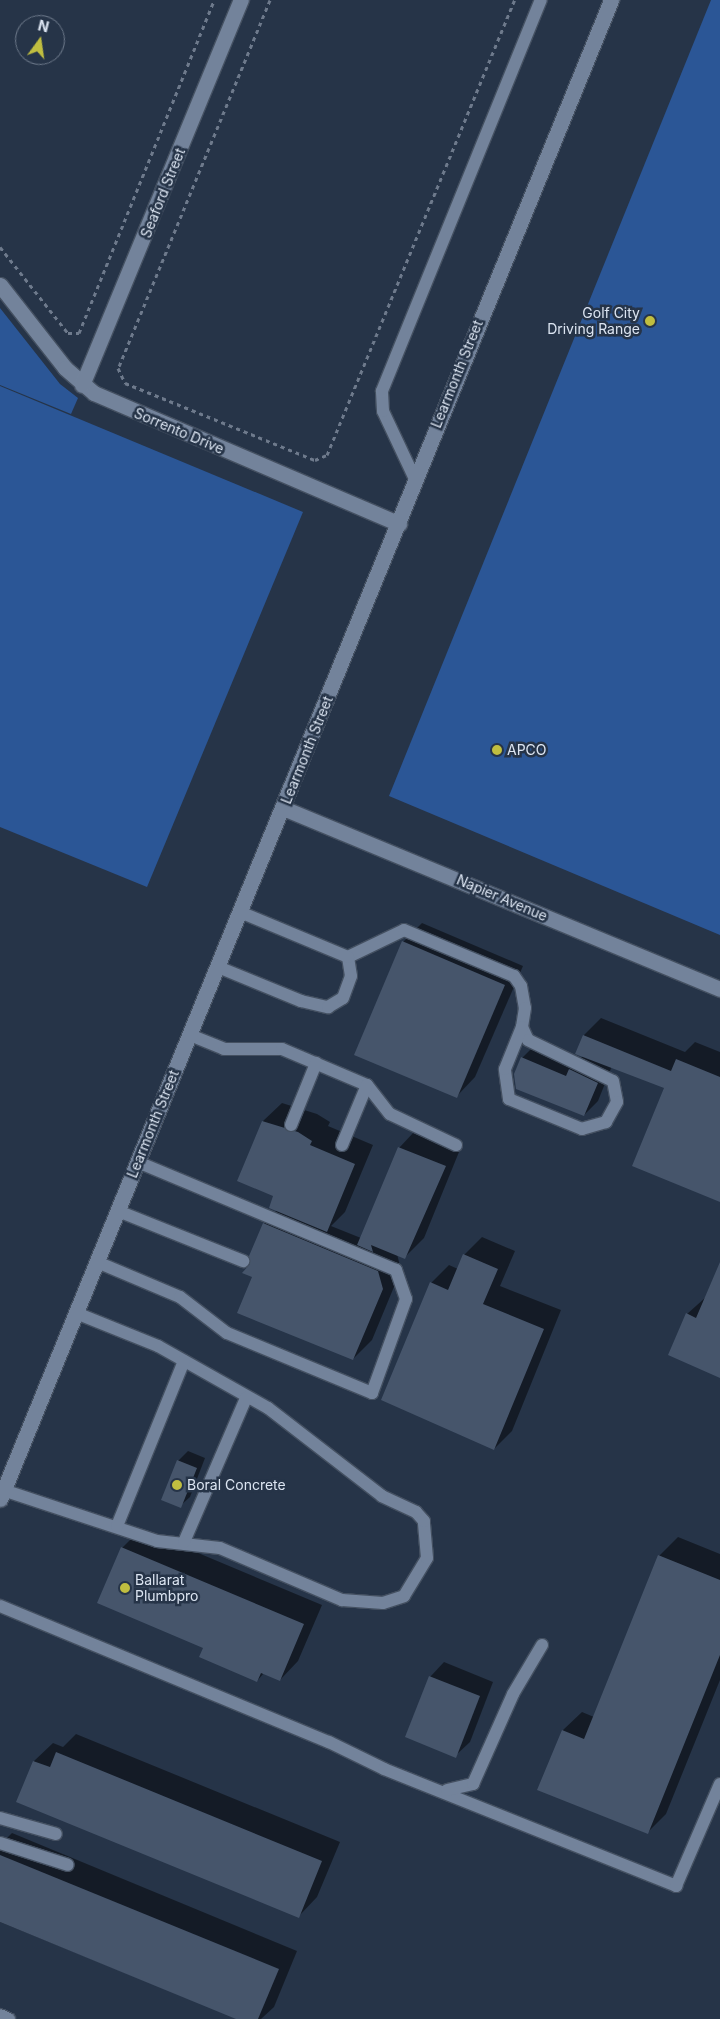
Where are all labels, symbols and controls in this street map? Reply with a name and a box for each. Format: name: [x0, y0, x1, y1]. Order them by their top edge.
north arrow: [15, 15, 65, 65]
text: N: [36, 16, 51, 35]
street label: Seaford Street: [137, 146, 189, 240]
place label: Golf City Driving Range: [547, 305, 640, 338]
marker: Golf City Driving Range: [644, 315, 656, 327]
street label: Learmonth Street: [428, 318, 486, 430]
street label: Sorrento Drive: [132, 405, 226, 457]
street label: Learmonth Street: [278, 694, 336, 806]
place label: APCO: [507, 742, 547, 758]
marker: APCO: [491, 744, 503, 756]
street label: Napier Avenue: [454, 871, 550, 925]
street label: Learmonth Street: [124, 1068, 182, 1180]
place label: Boral Concrete: [187, 1477, 286, 1493]
marker: Boral Concrete: [171, 1479, 183, 1491]
place label: Ballarat Plumbpro: [135, 1572, 198, 1604]
marker: Ballarat Plumbpro: [119, 1582, 131, 1594]

